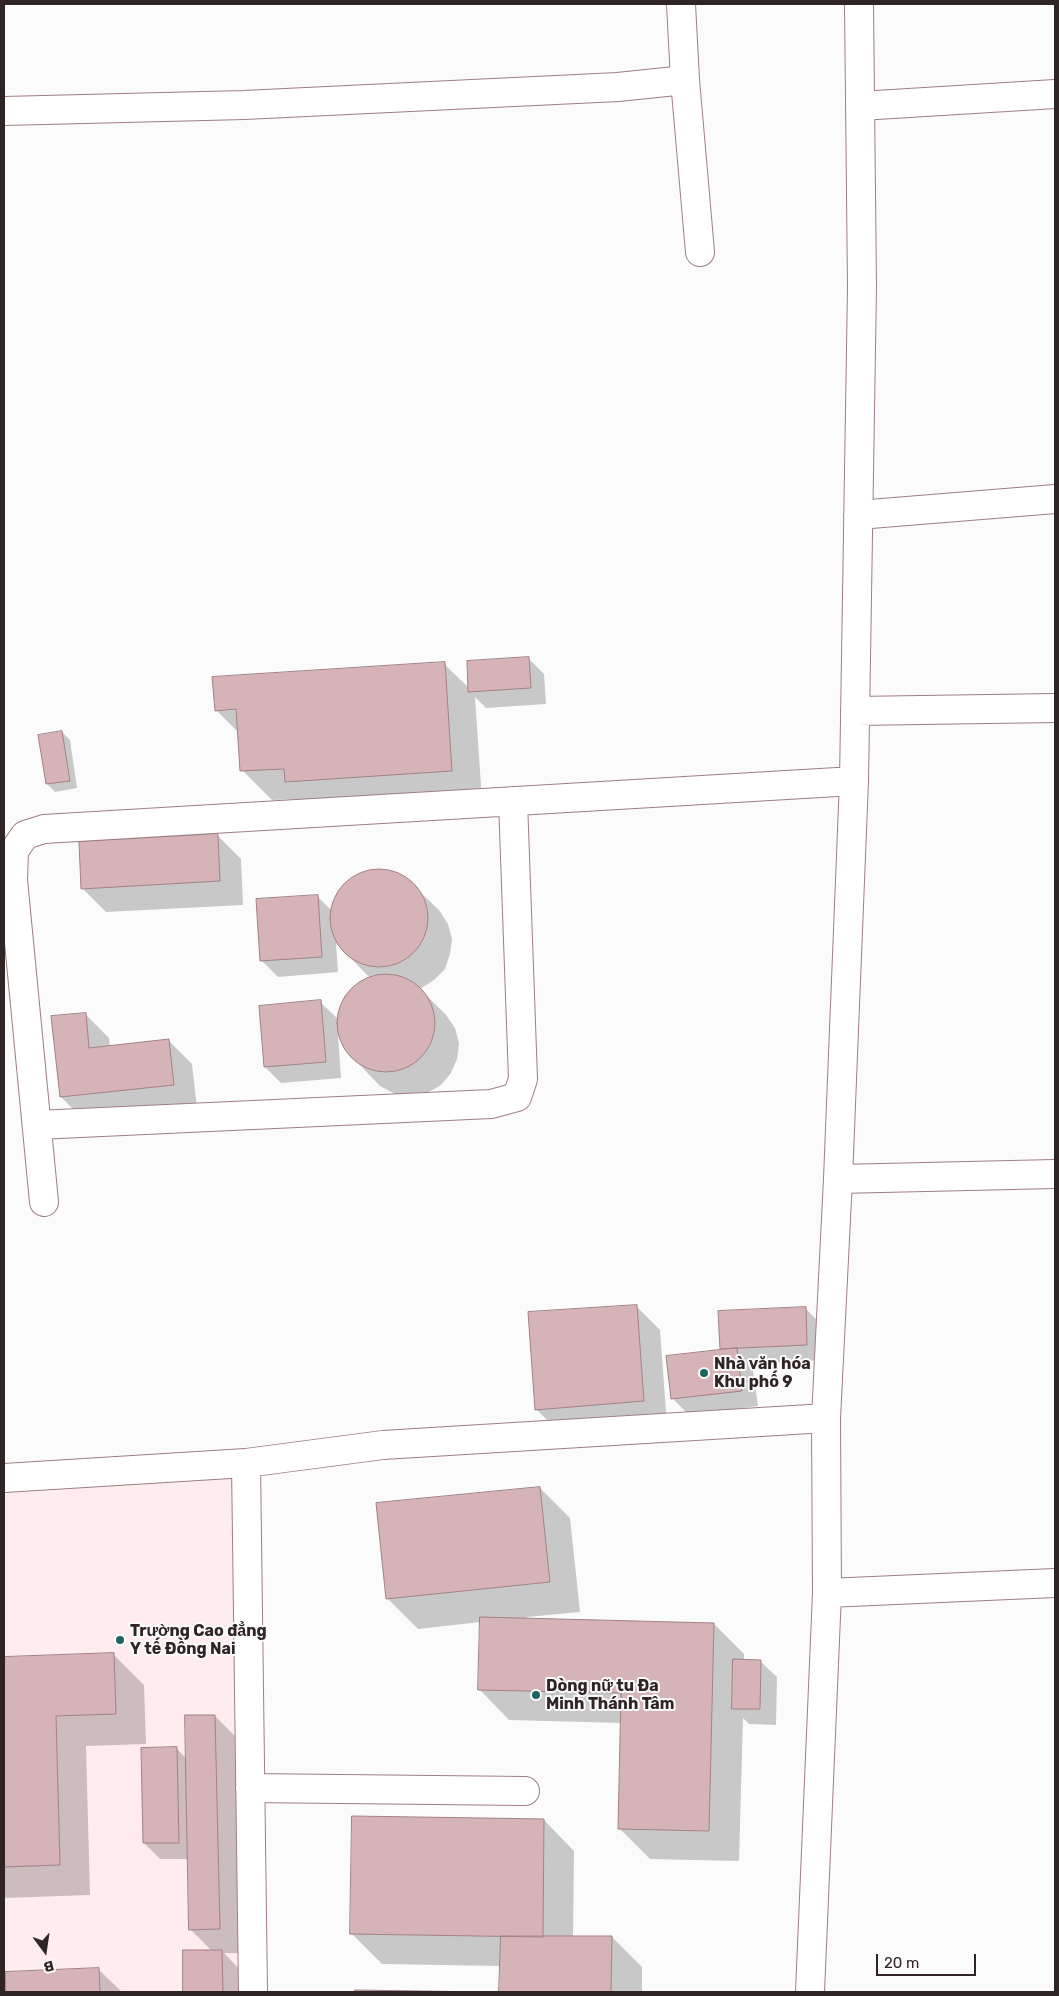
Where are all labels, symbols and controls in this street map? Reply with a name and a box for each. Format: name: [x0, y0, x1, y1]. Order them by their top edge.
place label: Nhà văn hóa Khu phố 9: [714, 1354, 811, 1392]
marker: Nhà văn hóa Khu phố 9: [698, 1367, 710, 1379]
place label: Trường Cao đẳng Y tế Đồng Nai: [130, 1621, 267, 1659]
marker: Trường Cao đẳng Y tế Đồng Nai: [114, 1634, 126, 1646]
place label: Dòng nữ tu Đa Minh Thánh Tâm: [546, 1676, 674, 1714]
marker: Dòng nữ tu Đa Minh Thánh Tâm: [530, 1689, 542, 1701]
north arrow: [20, 1926, 70, 1976]
scale bar: [879, 1944, 979, 1976]
text: 20 m: [884, 1954, 919, 1972]
text: B: [42, 1957, 56, 1975]

